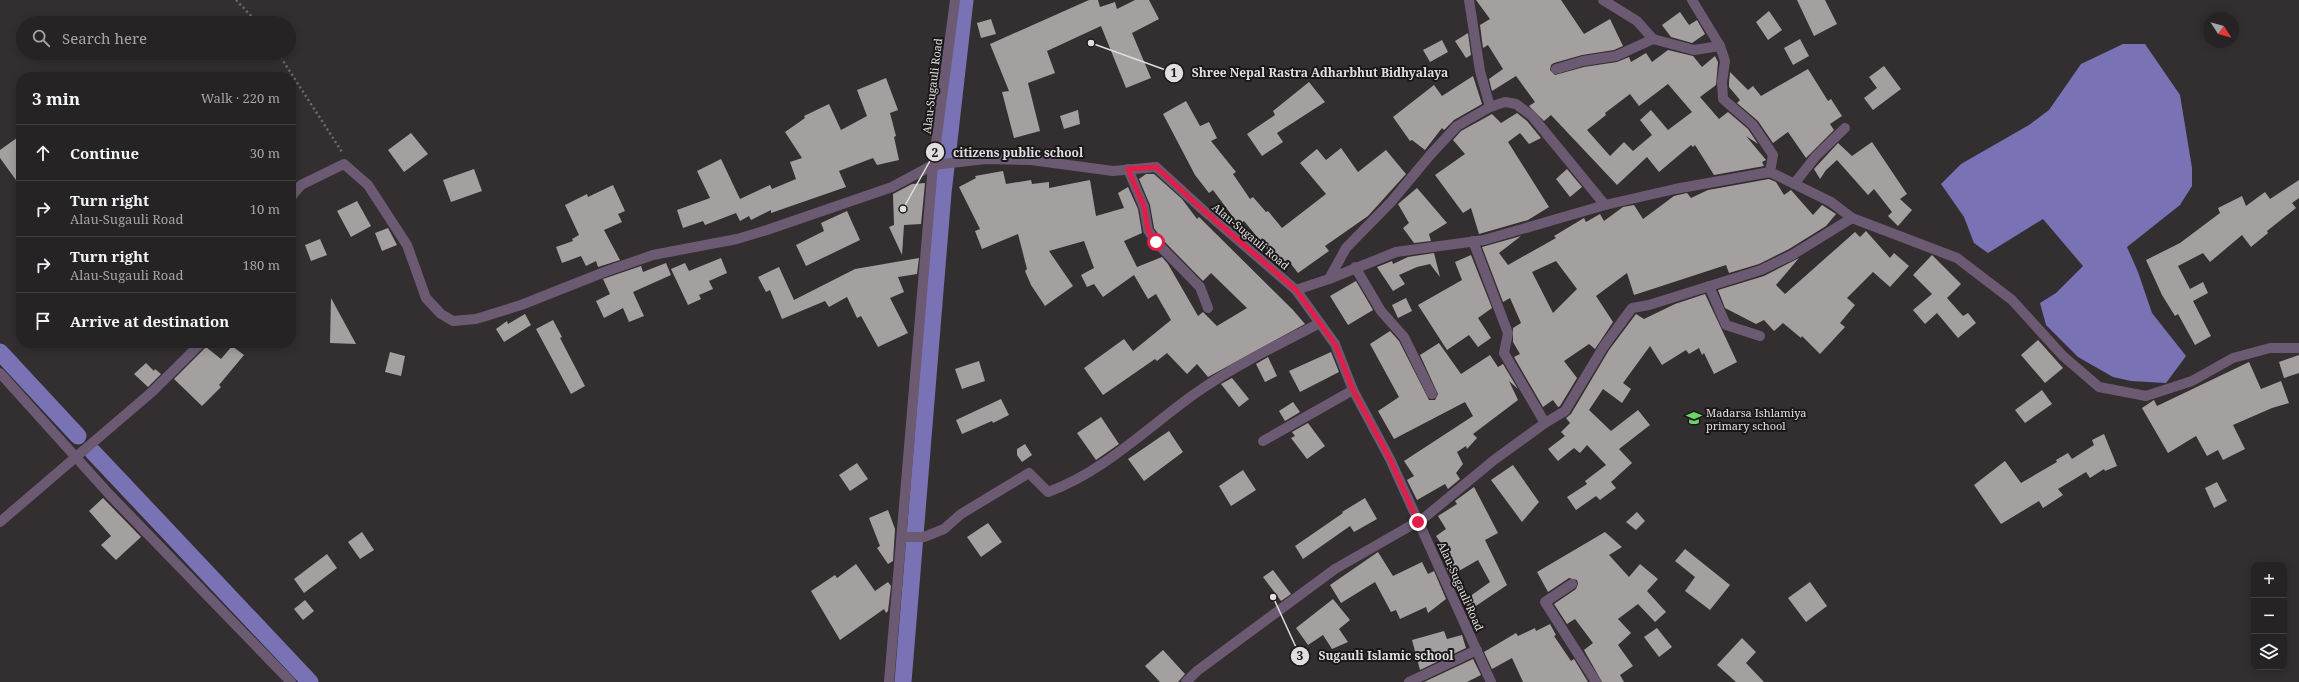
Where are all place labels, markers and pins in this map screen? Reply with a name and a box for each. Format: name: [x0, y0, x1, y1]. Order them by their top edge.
callout: Shree Nepal Rastra Adharbhut Bidhyalaya: [1164, 61, 1457, 85]
callout: citizens public school: [925, 140, 1091, 164]
place label: Madarsa Ishlamiya primary school: [1706, 405, 1807, 433]
school or university icon: Madarsa Ishlamiya primary school: [1685, 409, 1703, 427]
callout: Sugauli Islamic school: [1290, 644, 1461, 668]

